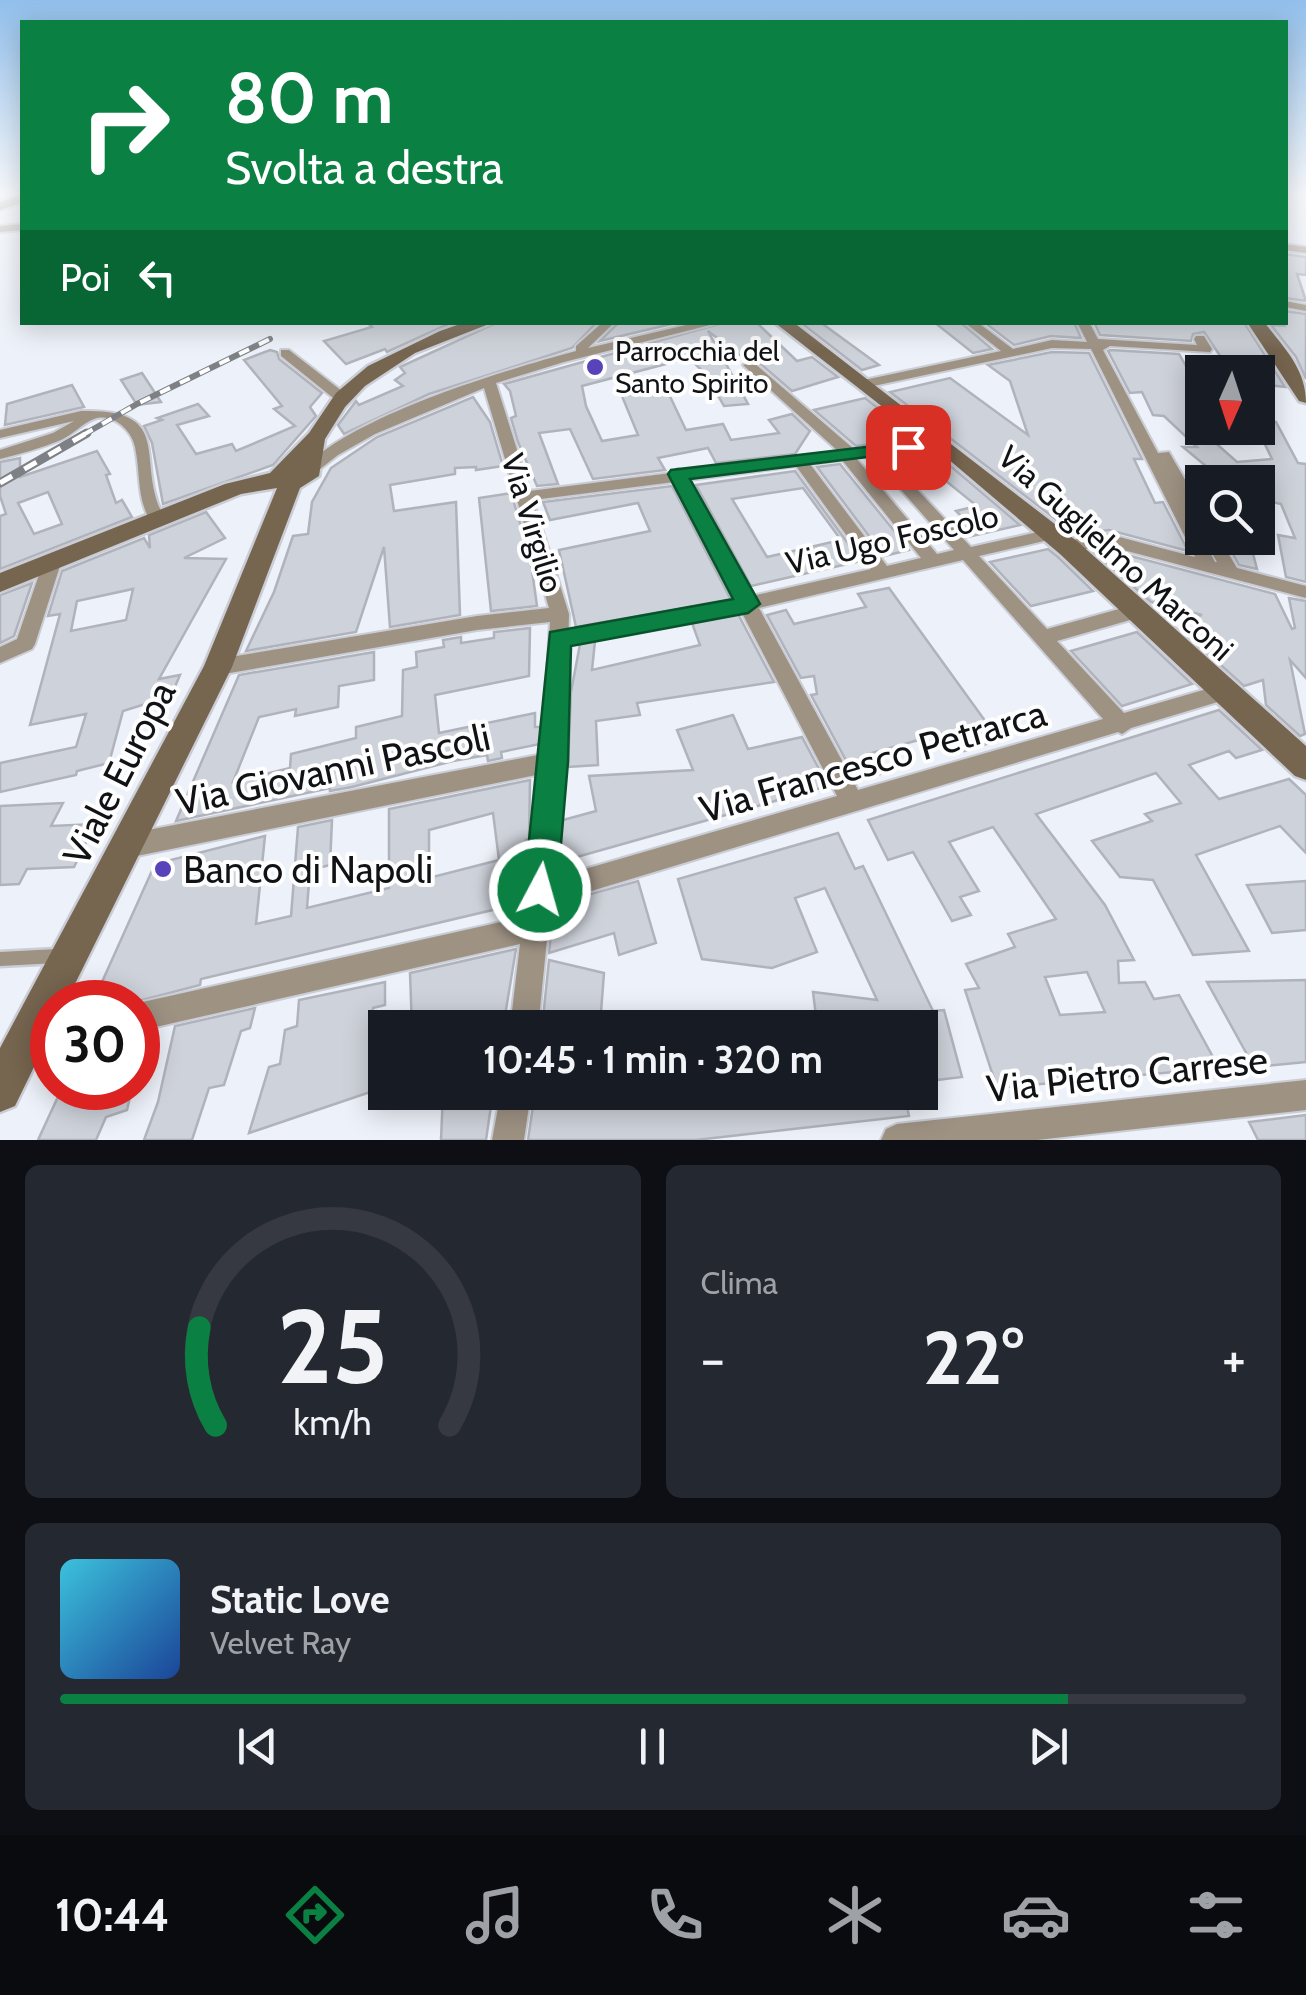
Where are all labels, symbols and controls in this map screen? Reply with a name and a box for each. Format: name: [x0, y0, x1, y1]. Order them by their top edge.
text: 80 m: [225, 55, 393, 141]
icon: right: [60, 60, 190, 190]
text: Svolta a destra: [225, 141, 503, 195]
icon: left: [130, 250, 185, 305]
text: Poi: [60, 254, 110, 301]
place label: Parrocchia del Santo Spirito: [615, 334, 780, 400]
north arrow: [1185, 355, 1275, 445]
map controls: [1185, 355, 1275, 555]
marker: Parrocchia del Santo Spirito: [584, 356, 606, 378]
pin: [866, 405, 951, 490]
icon: arrive: [881, 420, 936, 475]
street label: Via Guglielmo Marconi: [990, 437, 1242, 669]
street label: Via Virgilio: [493, 449, 573, 597]
button: search: [1185, 465, 1275, 555]
street label: Via Ugo Foscolo: [782, 496, 1002, 582]
street label: Viale Europa: [53, 673, 185, 873]
street label: Via Francesco Petrarca: [694, 689, 1052, 833]
street label: Via Giovanni Pascoli: [172, 713, 494, 825]
position arrow: [488, 838, 592, 942]
place label: Banco di Napoli: [183, 846, 433, 893]
marker: Banco di Napoli: [152, 858, 174, 880]
speed limit sign: 30: [30, 980, 160, 1110]
text: 10:45 · 1 min · 320 m: [483, 1036, 823, 1083]
street label: Via Pietro Carrese: [984, 1036, 1270, 1112]
text: Clima: [701, 1263, 778, 1302]
text: 25: [277, 1283, 388, 1409]
text: 22°: [923, 1312, 1024, 1403]
text: −: [701, 1325, 725, 1392]
text: +: [1222, 1325, 1246, 1392]
text: km/h: [294, 1401, 372, 1444]
text: Static Love: [210, 1576, 389, 1623]
text: Velvet Ray: [210, 1623, 351, 1662]
icon: previous: [230, 1719, 285, 1774]
icon: pause: [625, 1719, 680, 1774]
icon: next: [1021, 1719, 1076, 1774]
icon: directions: [280, 1880, 350, 1950]
icon: music: [460, 1880, 530, 1950]
icon: phone: [640, 1880, 710, 1950]
icon: climate: [820, 1880, 890, 1950]
icon: car: [1001, 1880, 1071, 1950]
icon: filters: [1181, 1880, 1251, 1950]
text: 10:44: [55, 1888, 169, 1942]

